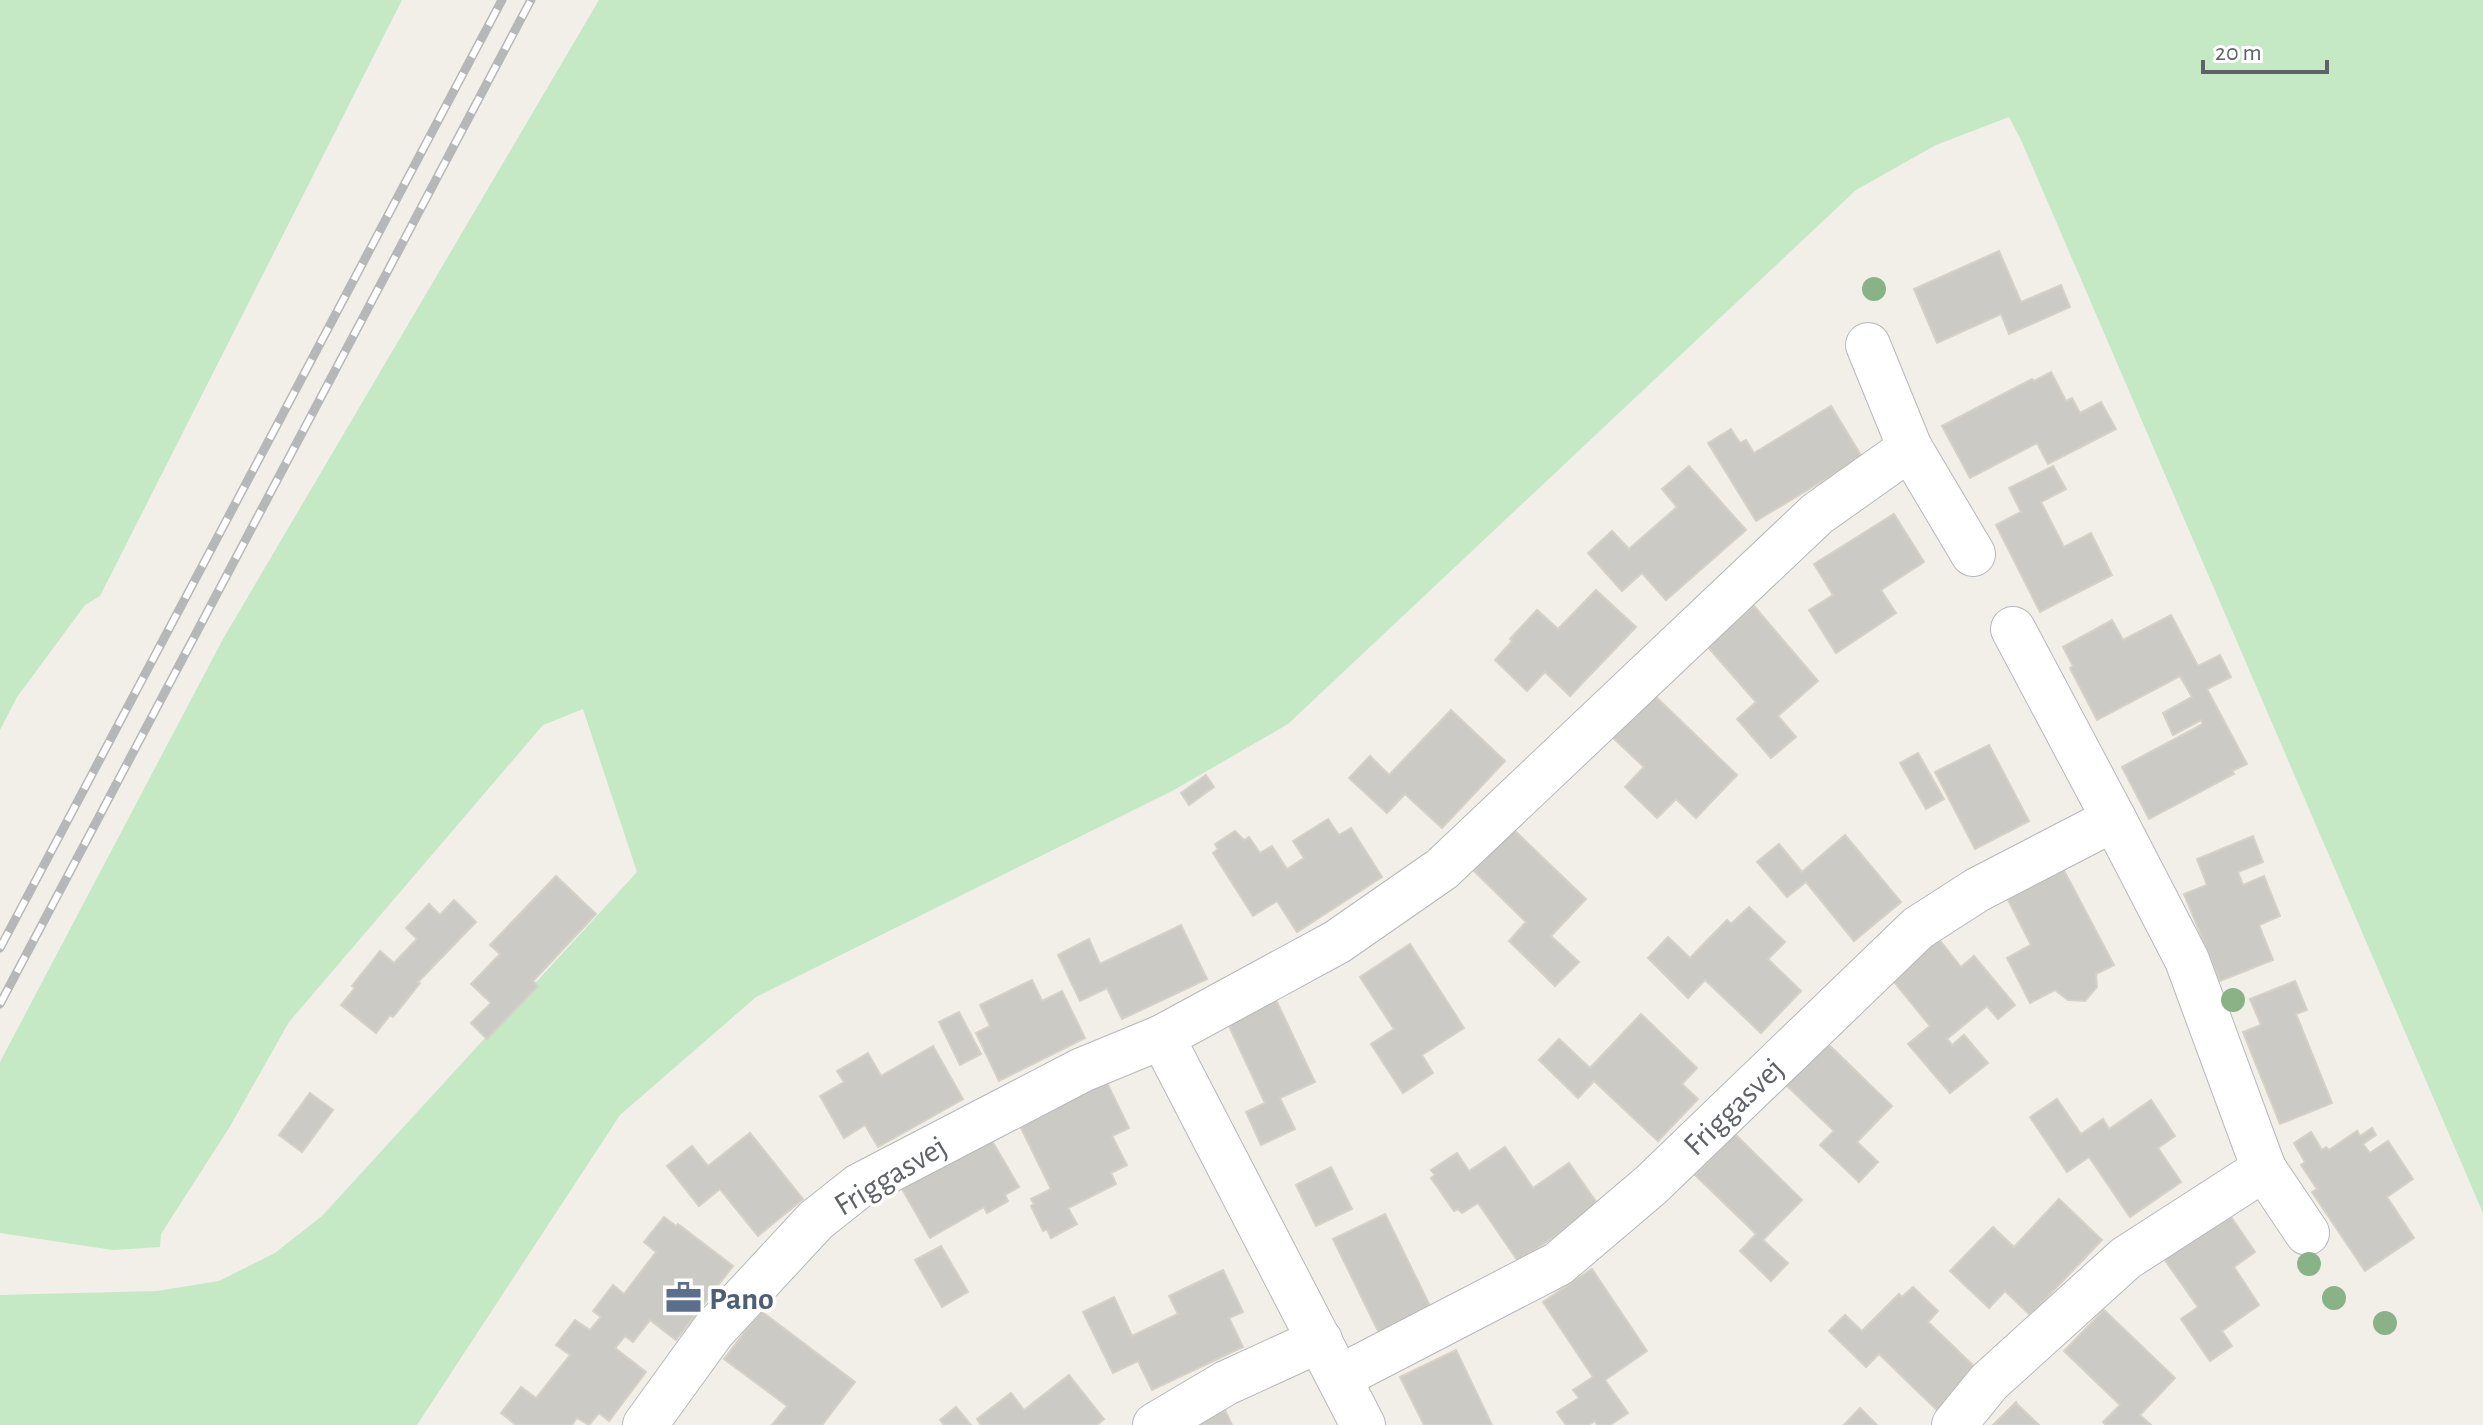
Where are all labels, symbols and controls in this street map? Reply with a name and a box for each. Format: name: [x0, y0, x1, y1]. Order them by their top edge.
scale bar: [2203, 24, 2327, 74]
text: 20 m: [2215, 41, 2262, 65]
street label: Friggasvej: [1678, 1052, 1790, 1161]
street label: Friggasvej: [829, 1130, 952, 1222]
office icon: Pano: [664, 1279, 702, 1317]
place label: Pano: [709, 1283, 774, 1315]

